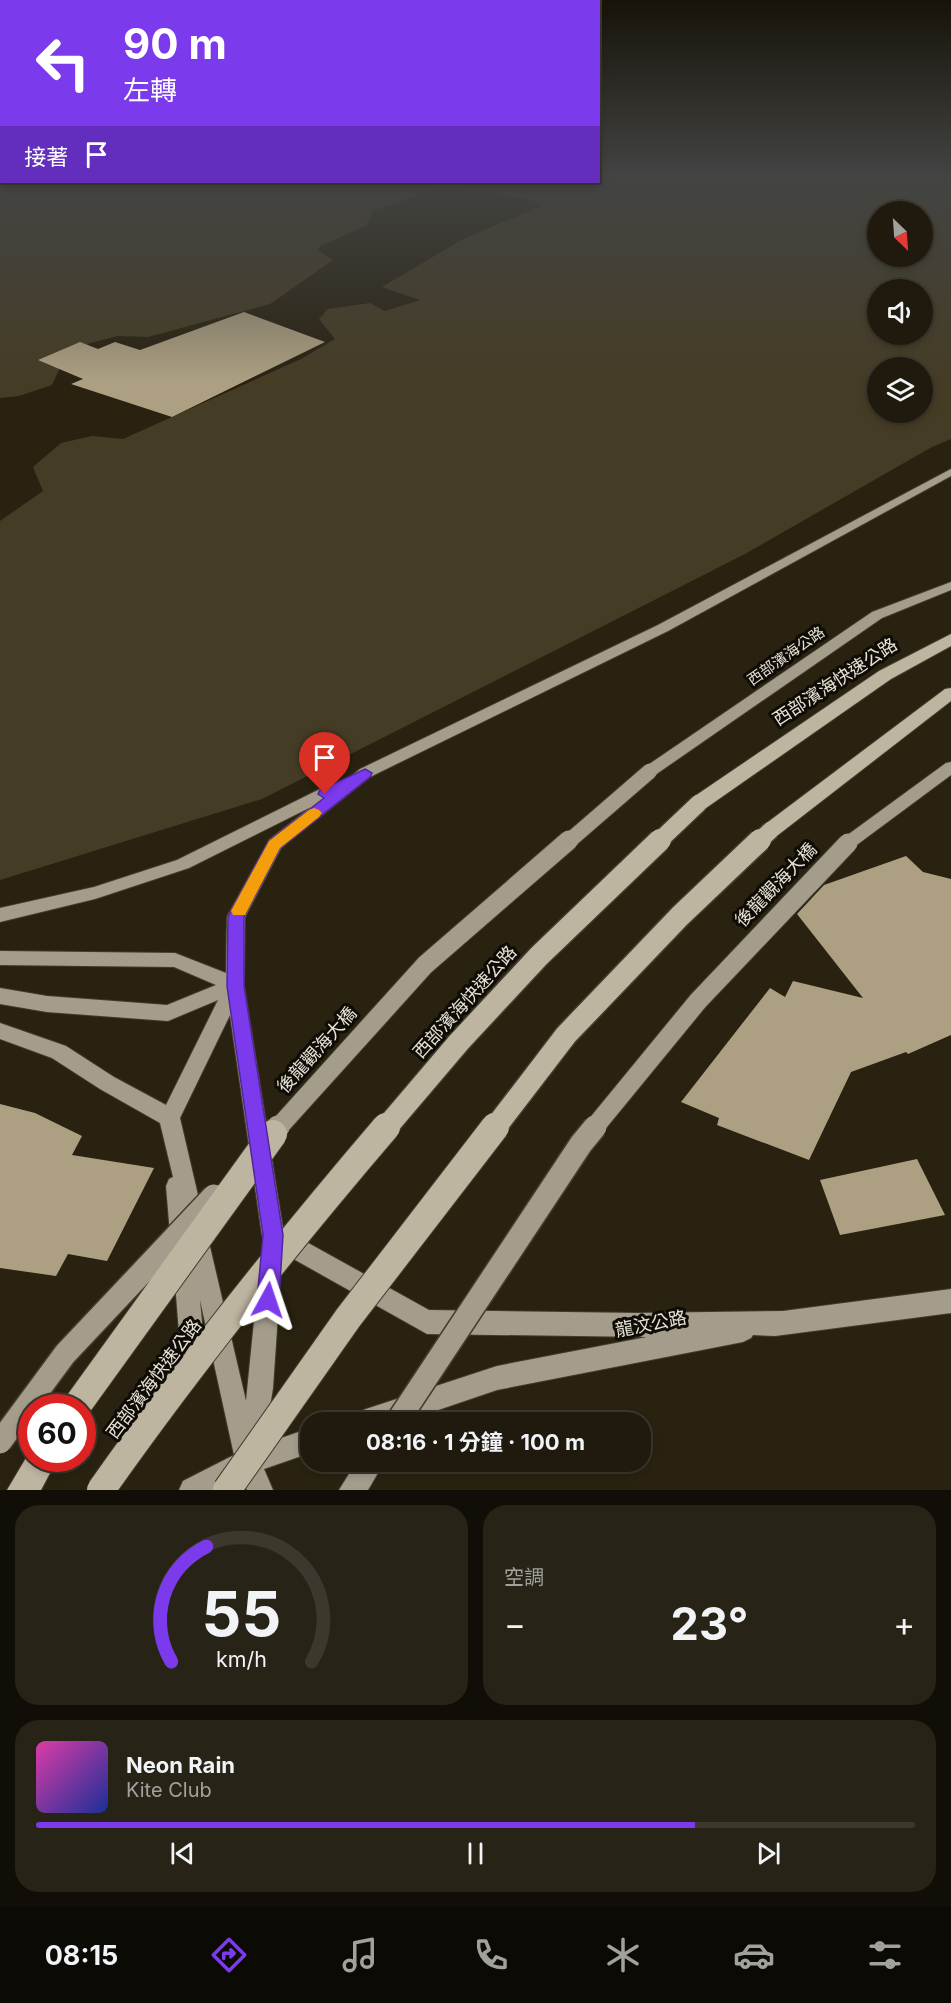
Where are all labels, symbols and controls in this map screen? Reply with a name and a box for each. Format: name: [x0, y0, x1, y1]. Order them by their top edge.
text: 90 m: [123, 18, 227, 69]
icon: left: [24, 24, 102, 102]
text: 左轉: [123, 74, 177, 107]
icon: arrive: [80, 138, 113, 171]
text: 接著: [24, 144, 68, 170]
north arrow: [867, 201, 933, 267]
map controls: [867, 201, 933, 423]
button: sound: [867, 279, 933, 345]
button: layers: [867, 357, 933, 423]
street label: 西部濱海公路: [743, 622, 828, 689]
street label: 西部濱海快速公路: [769, 634, 901, 730]
pin: [299, 732, 350, 794]
icon: arrive: [308, 741, 341, 774]
street label: 後龍觀海大橋: [731, 839, 821, 931]
street label: 西部濱海快速公路: [409, 941, 521, 1062]
street label: 後龍觀海大橋: [273, 1003, 361, 1097]
position arrow: [236, 1268, 300, 1332]
street label: 龍汶公路: [614, 1306, 688, 1341]
street label: 西部濱海快速公路: [102, 1315, 205, 1443]
speed limit sign: 60: [18, 1394, 96, 1472]
text: 08:16 · 1 分鐘 · 100 m: [366, 1429, 585, 1455]
text: 空調: [504, 1565, 544, 1589]
text: 55: [202, 1576, 281, 1651]
text: 23°: [671, 1596, 748, 1651]
text: −: [504, 1604, 526, 1644]
text: +: [893, 1604, 915, 1644]
text: km/h: [216, 1646, 267, 1672]
text: Neon Rain: [126, 1752, 235, 1778]
text: Kite Club: [126, 1778, 212, 1802]
icon: previous: [166, 1837, 199, 1870]
icon: pause: [459, 1837, 492, 1870]
icon: next: [752, 1837, 785, 1870]
icon: directions: [208, 1934, 250, 1976]
icon: music: [339, 1934, 381, 1976]
icon: phone: [470, 1934, 512, 1976]
icon: climate: [602, 1934, 644, 1976]
icon: car: [733, 1934, 775, 1976]
icon: filters: [864, 1934, 906, 1976]
text: 08:15: [45, 1939, 118, 1972]

